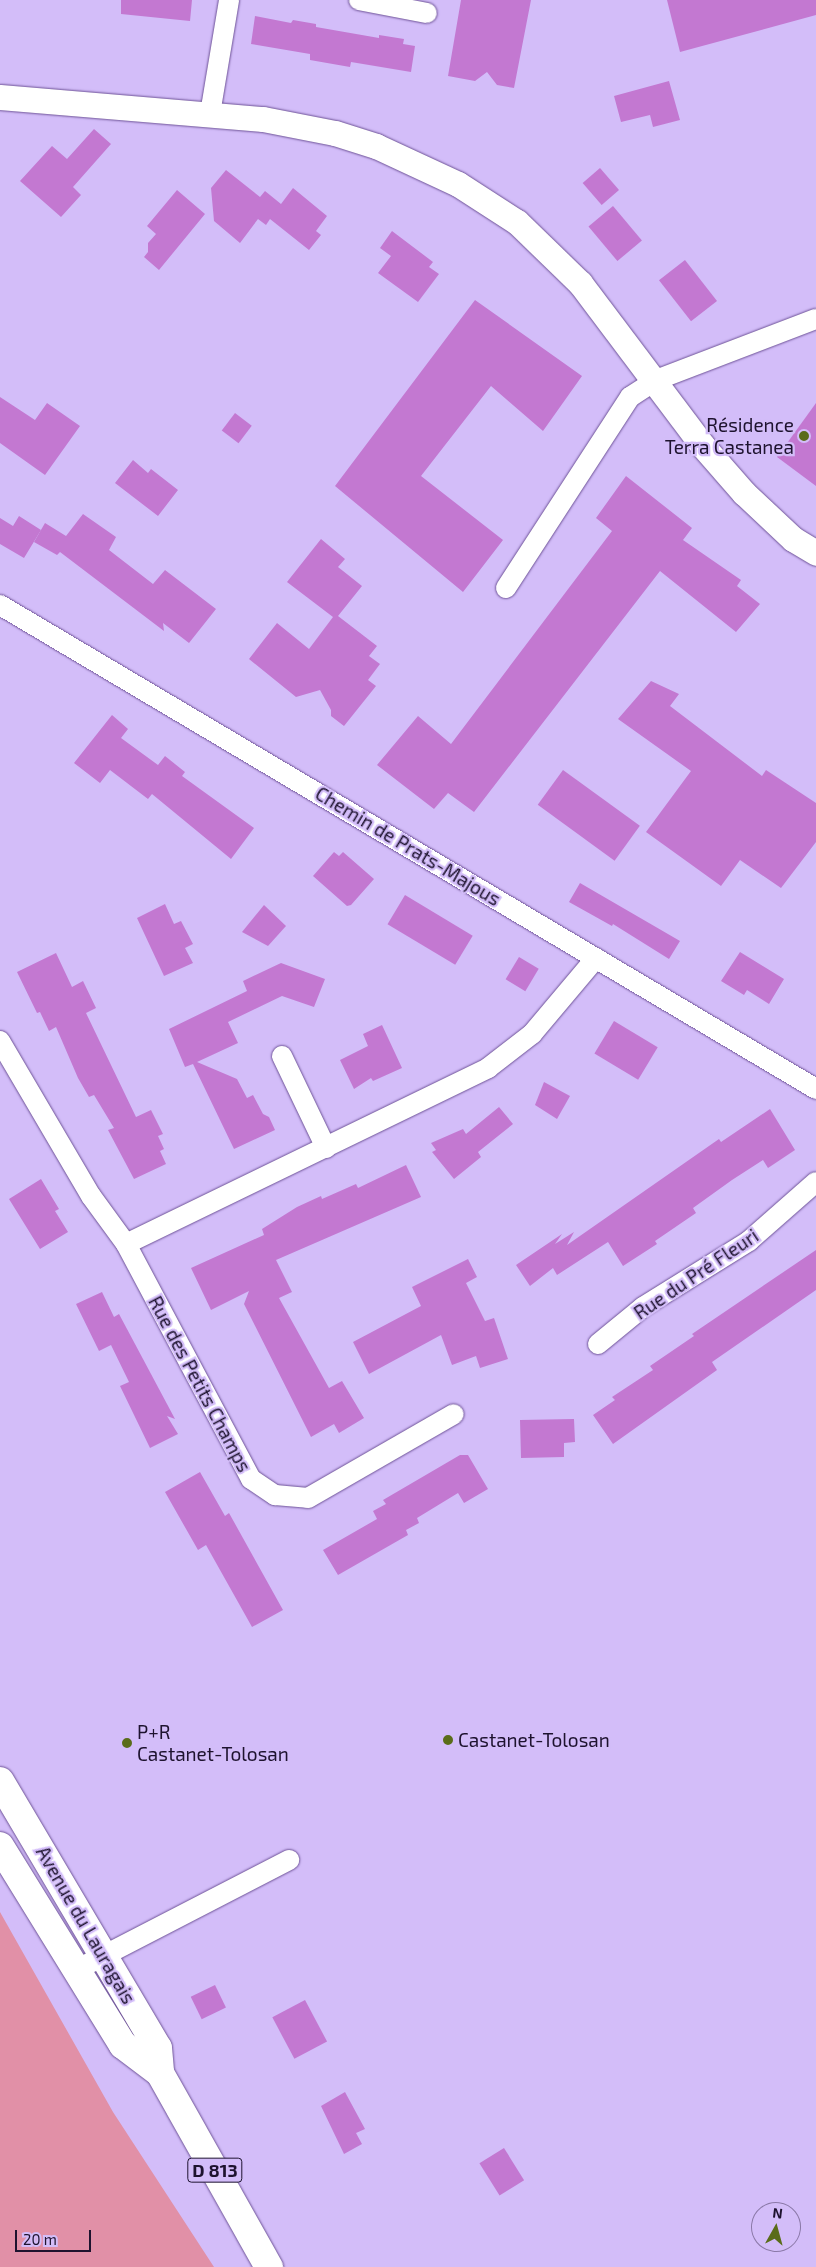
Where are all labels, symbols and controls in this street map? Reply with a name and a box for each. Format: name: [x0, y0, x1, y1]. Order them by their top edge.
place label: Résidence Terra Castanea: [665, 414, 794, 458]
marker: Résidence Terra Castanea: [798, 430, 810, 442]
street label: Chemin de Prats-Majous: [311, 782, 505, 910]
street label: Rue du Pré Fleuri: [629, 1224, 763, 1324]
street label: Rue des Petits Champs: [144, 1292, 256, 1476]
place label: P+R Castanet-Tolosan: [137, 1721, 289, 1765]
place label: Castanet-Tolosan: [458, 1729, 610, 1751]
marker: Castanet-Tolosan: [442, 1734, 454, 1746]
marker: P+R Castanet-Tolosan: [121, 1737, 133, 1749]
street label: Avenue du Lauragais: [32, 1842, 140, 2008]
road number: D 813: [186, 2154, 244, 2186]
north arrow: [751, 2202, 801, 2252]
text: N: [772, 2204, 784, 2222]
scale bar: [18, 2220, 94, 2252]
text: 20 m: [23, 2230, 57, 2248]

